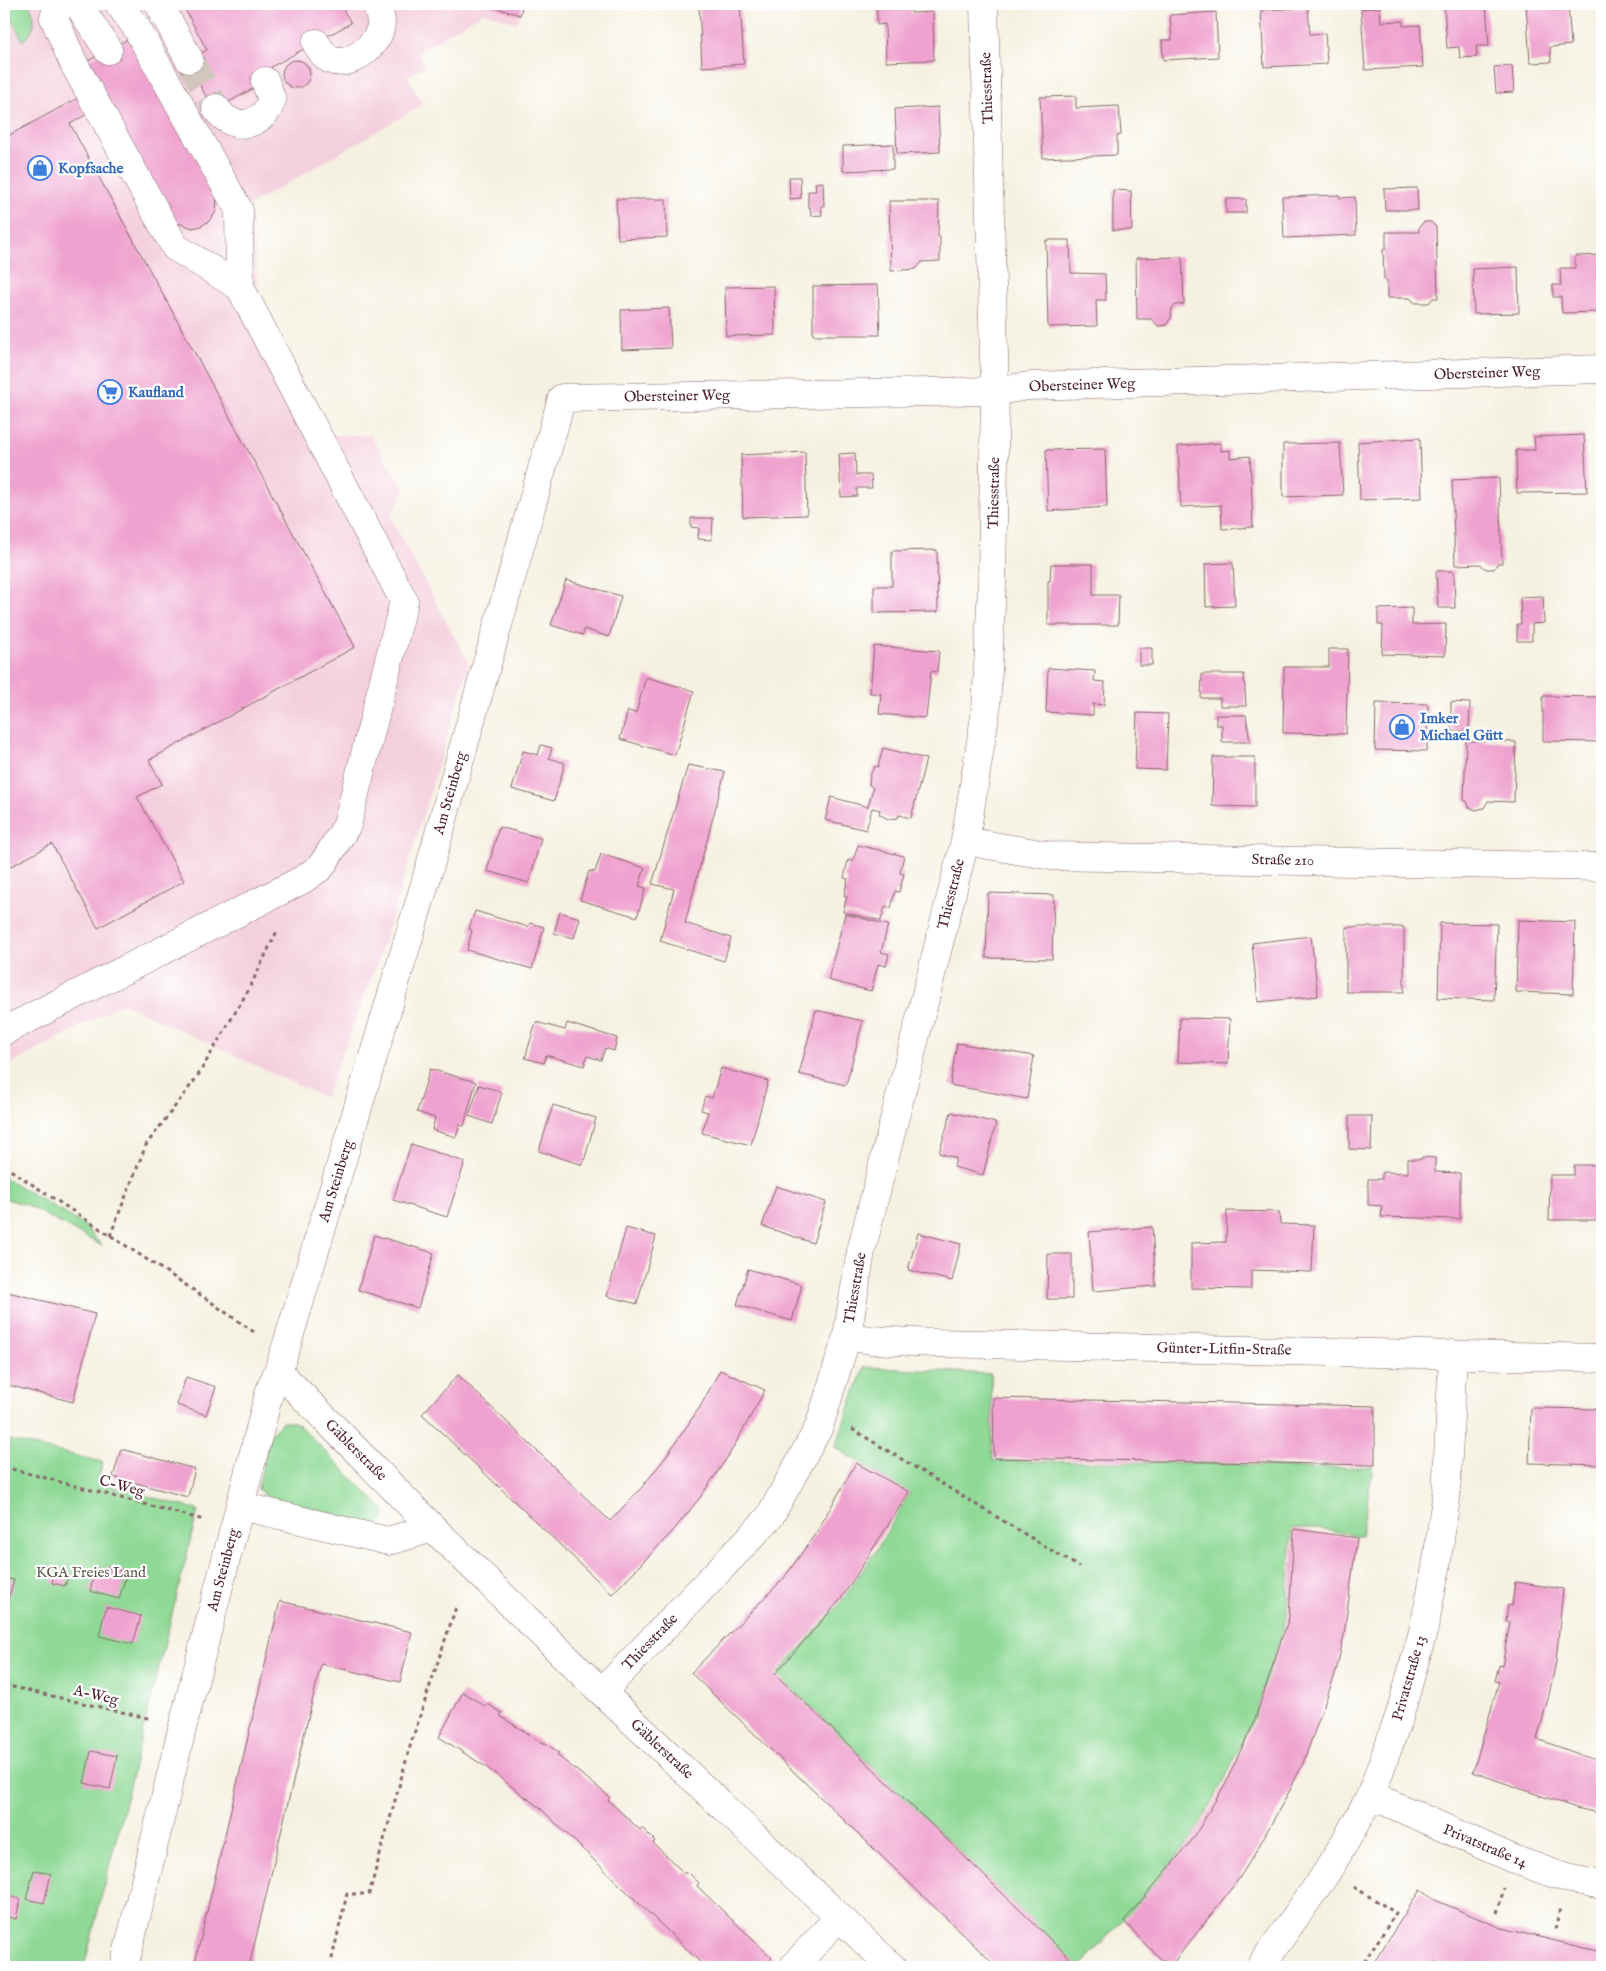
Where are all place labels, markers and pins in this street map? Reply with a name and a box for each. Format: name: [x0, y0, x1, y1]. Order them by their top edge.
shop icon: Kopfsache: [27, 155, 53, 181]
place label: Kopfsache: [58, 159, 124, 178]
supermarket icon: Kaufland: [97, 379, 123, 405]
place label: Kaufland: [128, 383, 185, 402]
place label: Imker Michael Gütt: [1420, 709, 1504, 745]
shop icon: Imker Michael Gütt: [1389, 714, 1415, 740]

